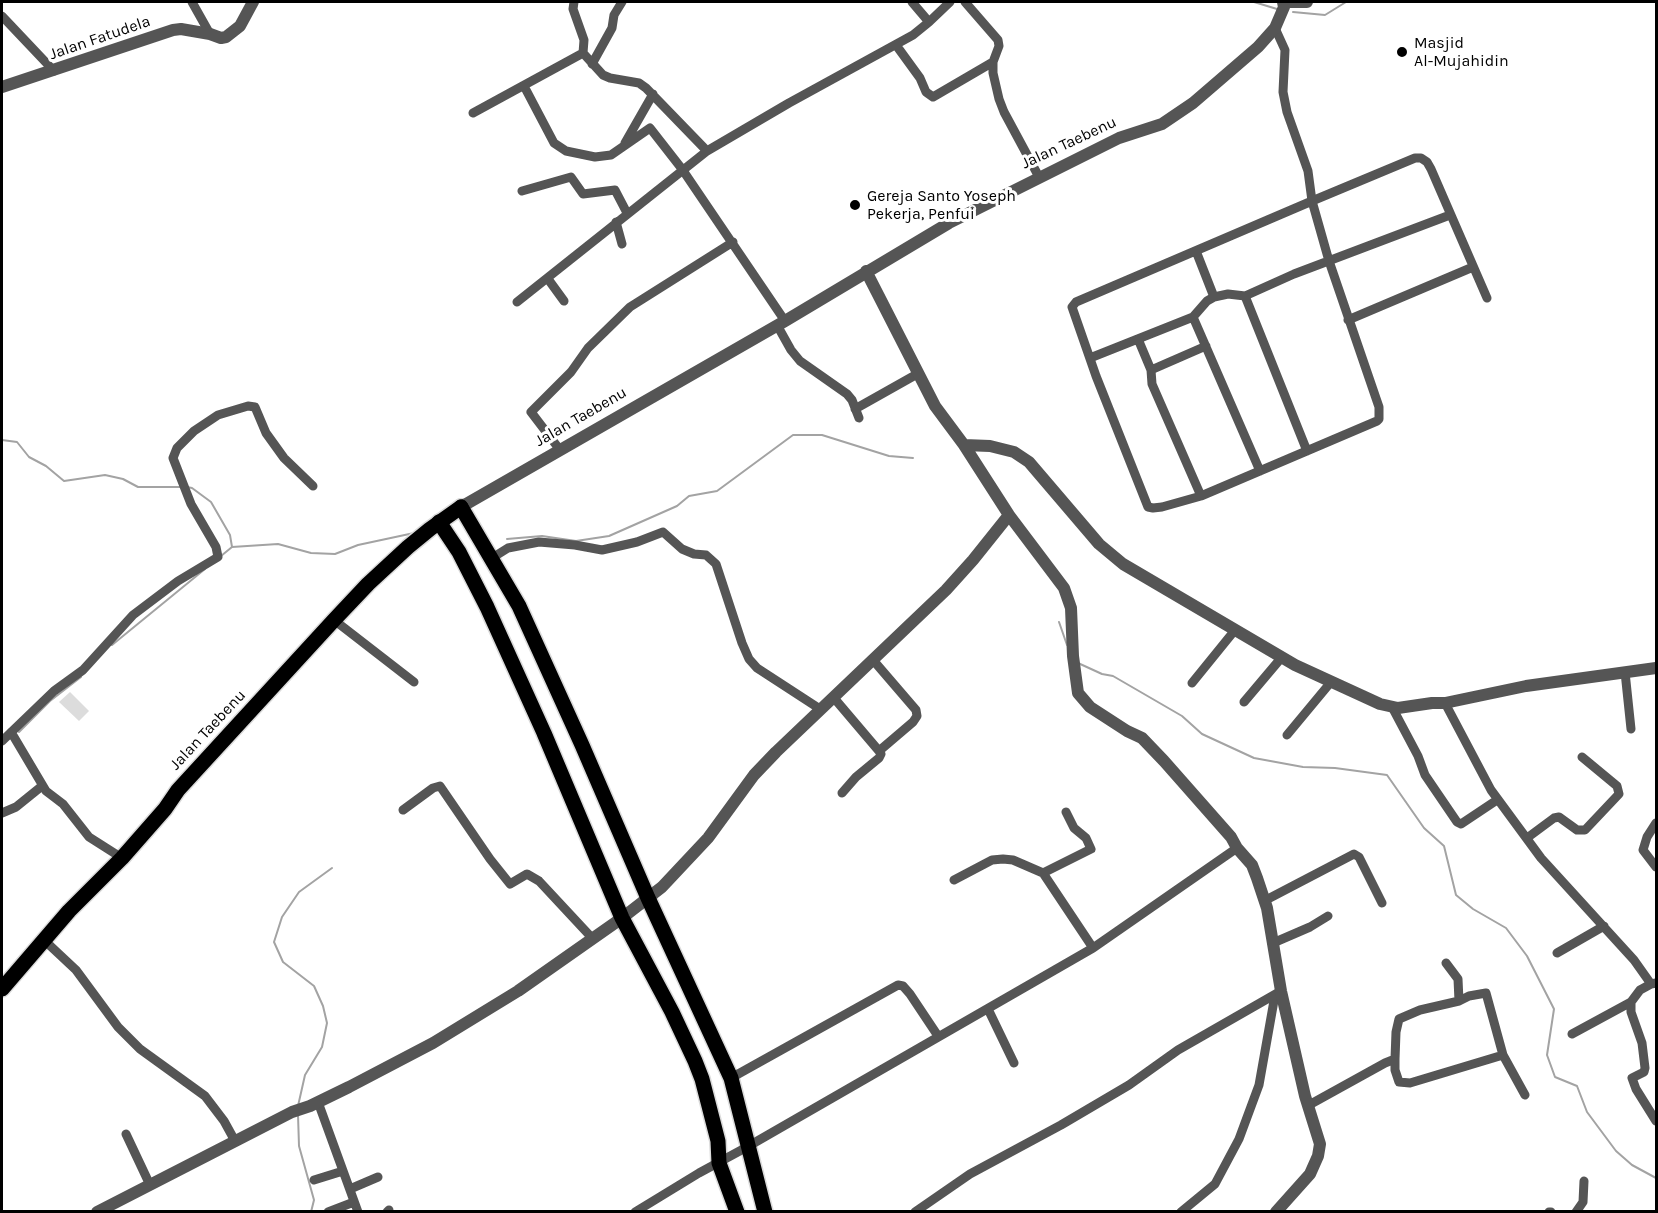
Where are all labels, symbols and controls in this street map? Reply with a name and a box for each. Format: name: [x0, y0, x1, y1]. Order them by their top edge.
street label: Jalan Fatudela: [47, 12, 153, 64]
place label: Masjid Al-Mujahidin: [1414, 33, 1509, 71]
marker: Masjid Al-Mujahidin: [1395, 45, 1409, 59]
street label: Jalan Taebenu: [1018, 113, 1120, 173]
place label: Gereja Santo Yoseph Pekerja, Penfui: [867, 186, 1016, 224]
marker: Gereja Santo Yoseph Pekerja, Penfui: [848, 198, 862, 212]
street label: Jalan Taebenu: [532, 383, 630, 451]
street label: Jalan Taebenu: [166, 686, 250, 774]

